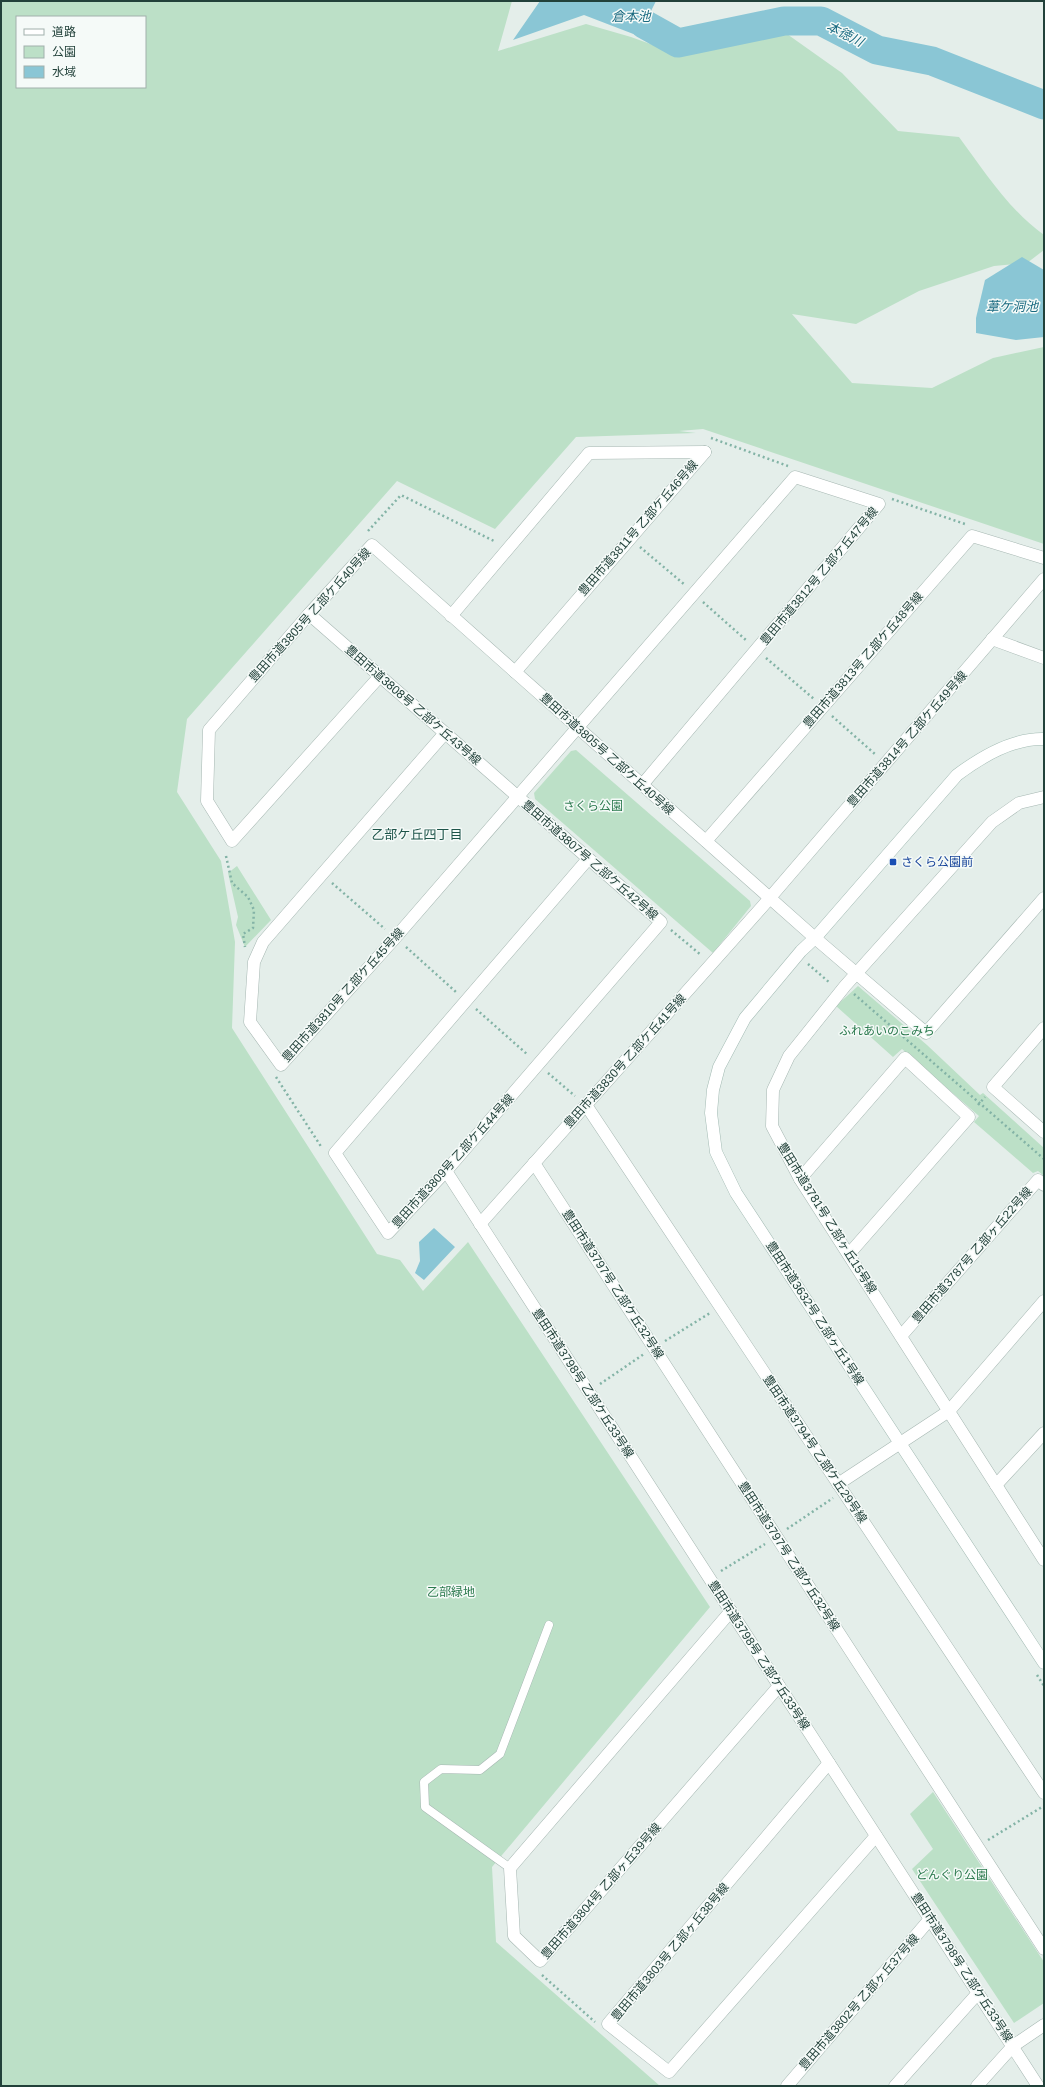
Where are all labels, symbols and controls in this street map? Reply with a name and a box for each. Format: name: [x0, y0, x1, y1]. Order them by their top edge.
water label: 倉本池: [611, 9, 652, 24]
legend: [16, 16, 146, 88]
water label: 本徳川: [824, 18, 868, 50]
text: 道路: [52, 25, 76, 39]
text: 公園: [52, 45, 76, 59]
text: 水域: [52, 65, 76, 79]
water label: 葦ケ洞池: [986, 299, 1040, 314]
street label: 豊田市道3811号 乙部ケ丘46号線: [575, 458, 701, 598]
street label: 豊田市道3812号 乙部ケ丘47号線: [757, 504, 881, 648]
street label: 豊田市道3805号 乙部ケ丘40号線: [246, 545, 374, 685]
street label: 豊田市道3813号 乙部ケ丘48号線: [800, 589, 926, 731]
street label: 豊田市道3808号 乙部ケ丘43号線: [342, 642, 484, 768]
street label: 豊田市道3814号 乙部ケ丘49号線: [844, 668, 970, 810]
street label: 豊田市道3805号 乙部ケ丘40号線: [537, 690, 677, 818]
street label: 豊田市道3807号 乙部ケ丘42号線: [519, 797, 661, 923]
park label: さくら公園: [563, 799, 623, 813]
district label: 乙部ケ丘四丁目: [371, 827, 463, 842]
place label: さくら公園前: [901, 855, 973, 869]
marker: さくら公園前: [888, 857, 898, 867]
street label: 豊田市道3810号 乙部ケ丘45号線: [279, 925, 407, 1065]
street label: 豊田市道3830号 乙部ケ丘41号線: [561, 991, 689, 1131]
park label: ふれあいのこみち: [839, 1024, 935, 1038]
street label: 豊田市道3809号 乙部ケ丘44号線: [389, 1091, 517, 1231]
street label: 豊田市道3781号 乙部ヶ丘15号線: [775, 1140, 879, 1296]
street label: 豊田市道3787号 乙部ヶ丘22号線: [909, 1184, 1035, 1326]
street label: 豊田市道3797号 乙部ケ丘32号線: [559, 1207, 667, 1361]
street label: 豊田市道3632号 乙部ヶ丘1号線: [763, 1238, 867, 1388]
street label: 豊田市道3798号 乙部ケ丘33号線: [529, 1306, 637, 1460]
street label: 豊田市道3794号 乙部ケ丘29号線: [760, 1372, 870, 1526]
street label: 豊田市道3797号 乙部ケ丘32号線: [735, 1479, 843, 1633]
street label: 豊田市道3798号 乙部ケ丘33号線: [705, 1578, 813, 1732]
park label: 乙部緑地: [427, 1585, 475, 1599]
street label: 豊田市道3804号 乙部ヶ丘39号線: [538, 1820, 664, 1962]
park label: どんぐり公園: [916, 1868, 988, 1882]
street label: 豊田市道3803号 乙部ヶ丘38号線: [608, 1880, 732, 2024]
street label: 豊田市道3798号 乙部ケ丘33号線: [908, 1890, 1016, 2044]
street label: 豊田市道3802号 乙部ヶ丘37号線: [796, 1931, 922, 2073]

